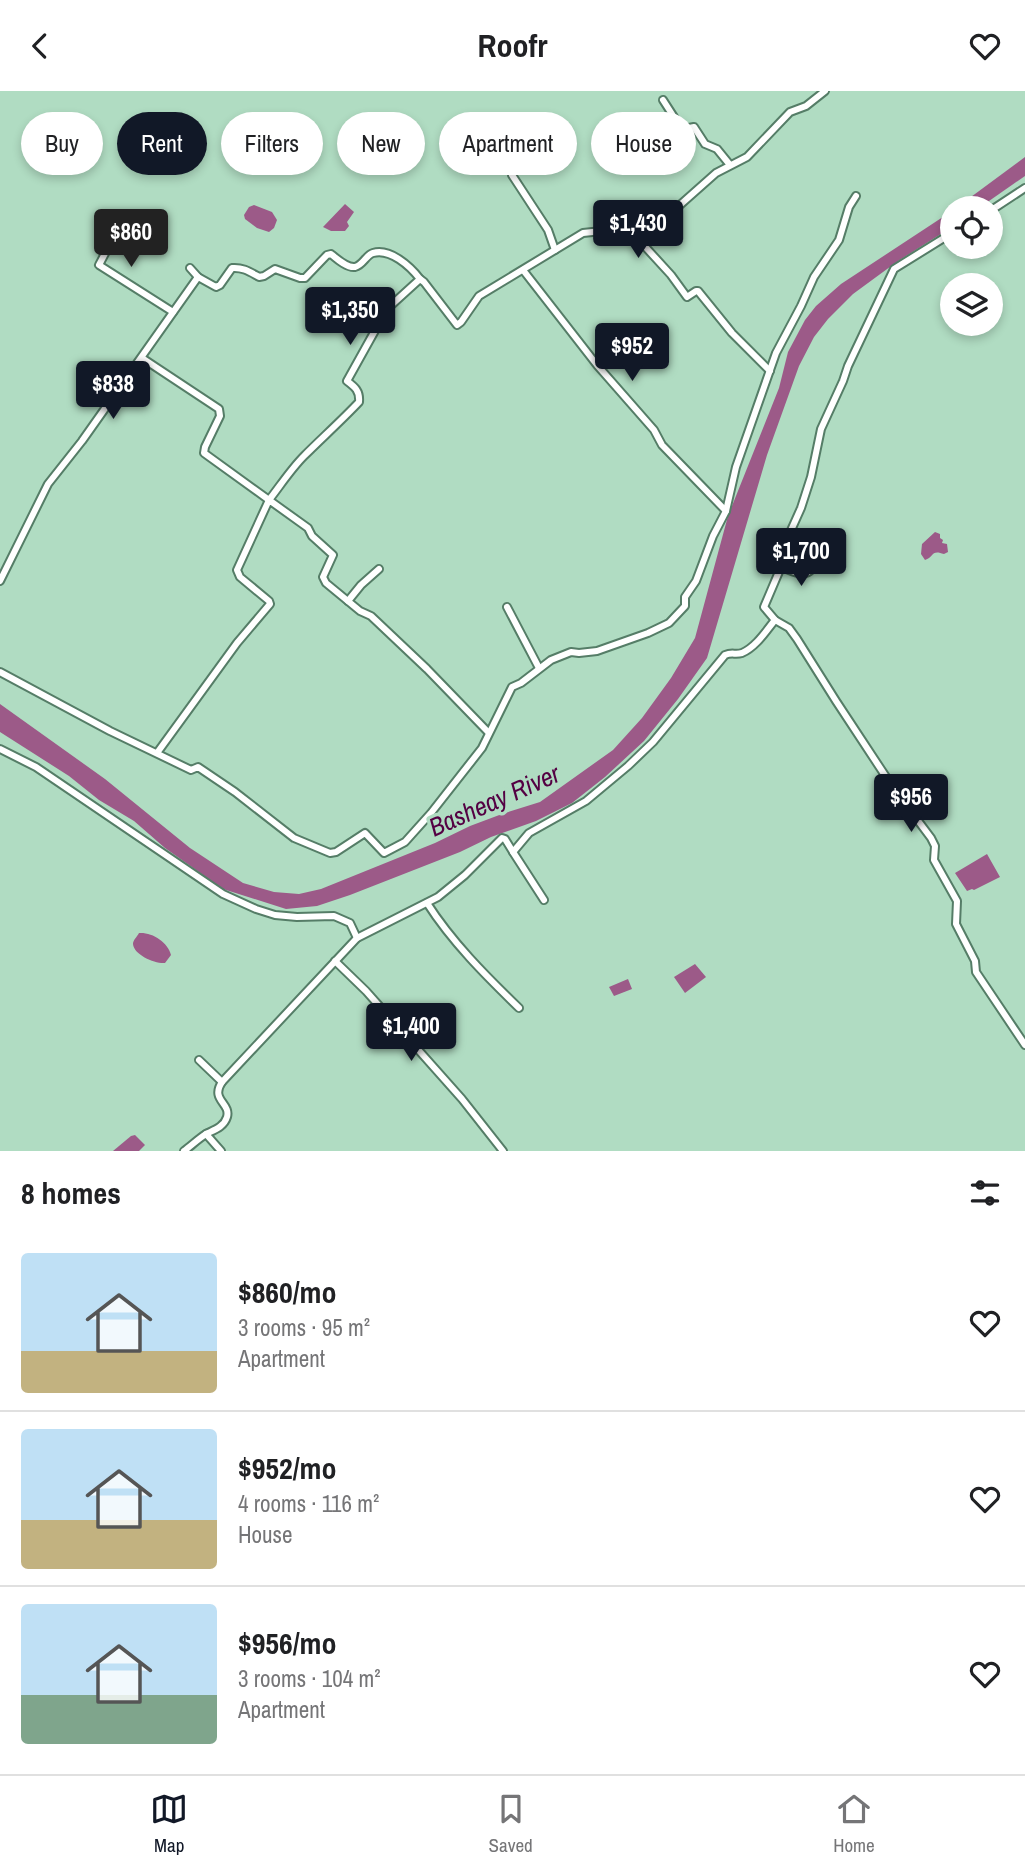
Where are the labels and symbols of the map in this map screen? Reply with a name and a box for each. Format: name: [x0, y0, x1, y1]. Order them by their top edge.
pin: $1,430: [581, 201, 695, 260]
pin: $860: [90, 209, 172, 269]
pin: $1,350: [293, 287, 407, 347]
pin: $952: [591, 323, 673, 383]
pin: $838: [72, 361, 154, 421]
pin: $1,700: [744, 529, 858, 588]
water label: Basheay River: [423, 755, 566, 844]
pin: $956: [870, 775, 952, 834]
pin: $1,400: [354, 1003, 468, 1063]

